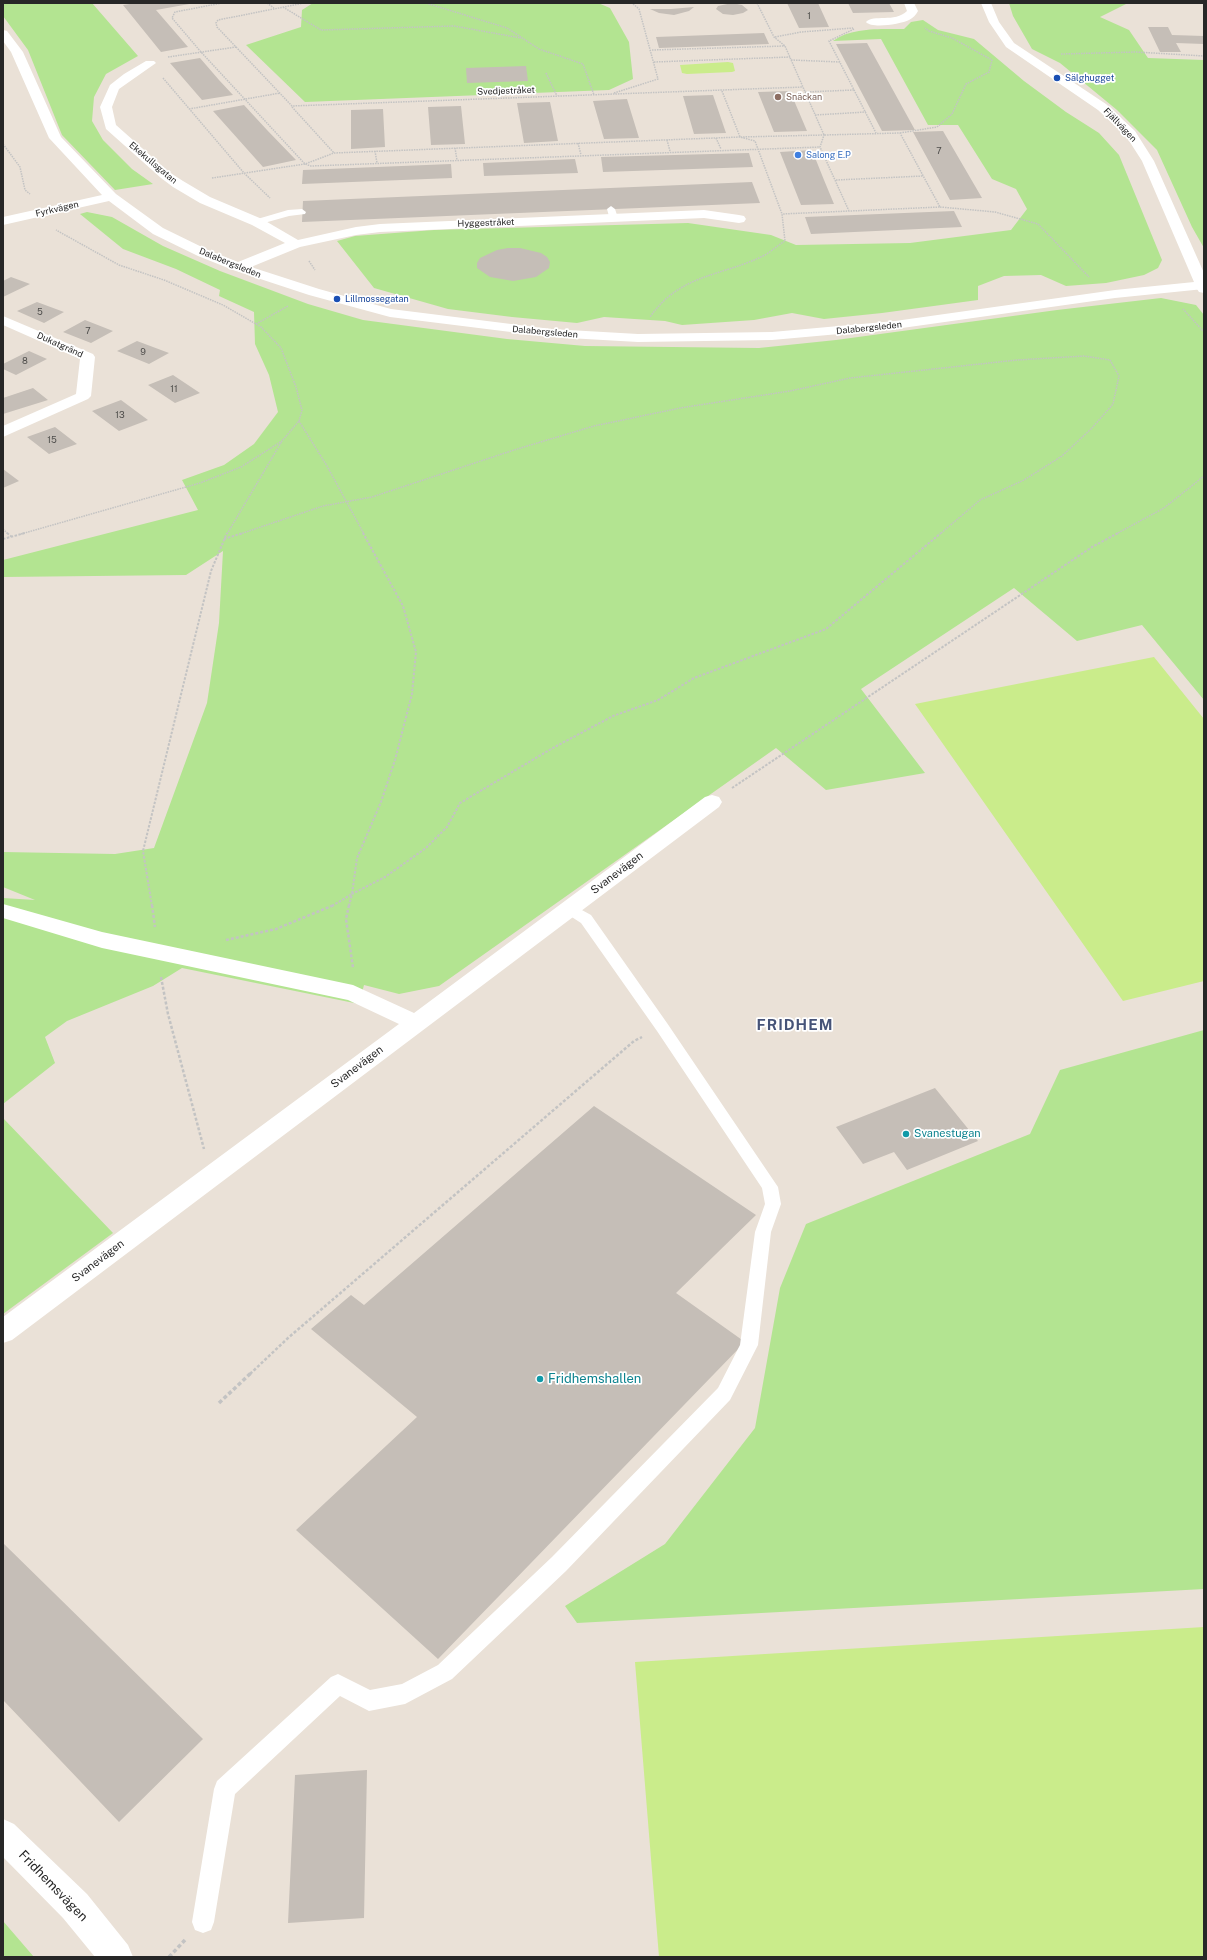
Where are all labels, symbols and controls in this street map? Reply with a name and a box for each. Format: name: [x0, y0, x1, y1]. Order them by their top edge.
house number: 1: [807, 11, 811, 21]
marker: Sälghugget: [1052, 73, 1062, 83]
place label: Sälghugget: [1065, 73, 1114, 83]
street label: Svedjestråket: [477, 85, 535, 97]
marker: Snäckan: [773, 92, 783, 102]
place label: Snäckan: [786, 92, 822, 102]
street label: Fjällvägen: [1101, 106, 1139, 144]
street label: Ekekullsgatan: [127, 140, 179, 186]
house number: 7: [936, 146, 942, 156]
marker: Salong E.P: [793, 150, 803, 160]
place label: Salong E.P: [806, 150, 851, 160]
street label: Fyrkvägen: [34, 199, 80, 219]
street label: Hyggestråket: [457, 217, 515, 229]
street label: Dalabergsleden: [197, 246, 263, 280]
marker: Lillmossegatan: [332, 294, 342, 304]
place label: Lillmossegatan: [345, 294, 409, 304]
house number: 5: [37, 307, 43, 317]
street label: Dalabergsleden: [836, 319, 902, 337]
street label: Dalabergsleden: [512, 324, 578, 340]
house number: 7: [85, 326, 91, 336]
street label: Dukatgränd: [35, 330, 85, 360]
house number: 9: [140, 347, 146, 357]
house number: 8: [22, 356, 28, 366]
house number: 11: [170, 384, 178, 394]
house number: 13: [115, 410, 125, 420]
house number: 15: [47, 435, 57, 445]
street label: Svanevägen: [588, 849, 646, 897]
district label: FRIDHEM: [757, 1016, 833, 1034]
street label: Svanevägen: [328, 1043, 386, 1091]
place label: Svanestugan: [914, 1127, 981, 1141]
marker: Svanestugan: [901, 1129, 911, 1139]
street label: Svanevägen: [69, 1237, 127, 1285]
place label: Fridhemshallen: [548, 1371, 641, 1387]
marker: Fridhemshallen: [535, 1374, 545, 1384]
street label: Fridhemsvägen: [15, 1847, 91, 1925]

